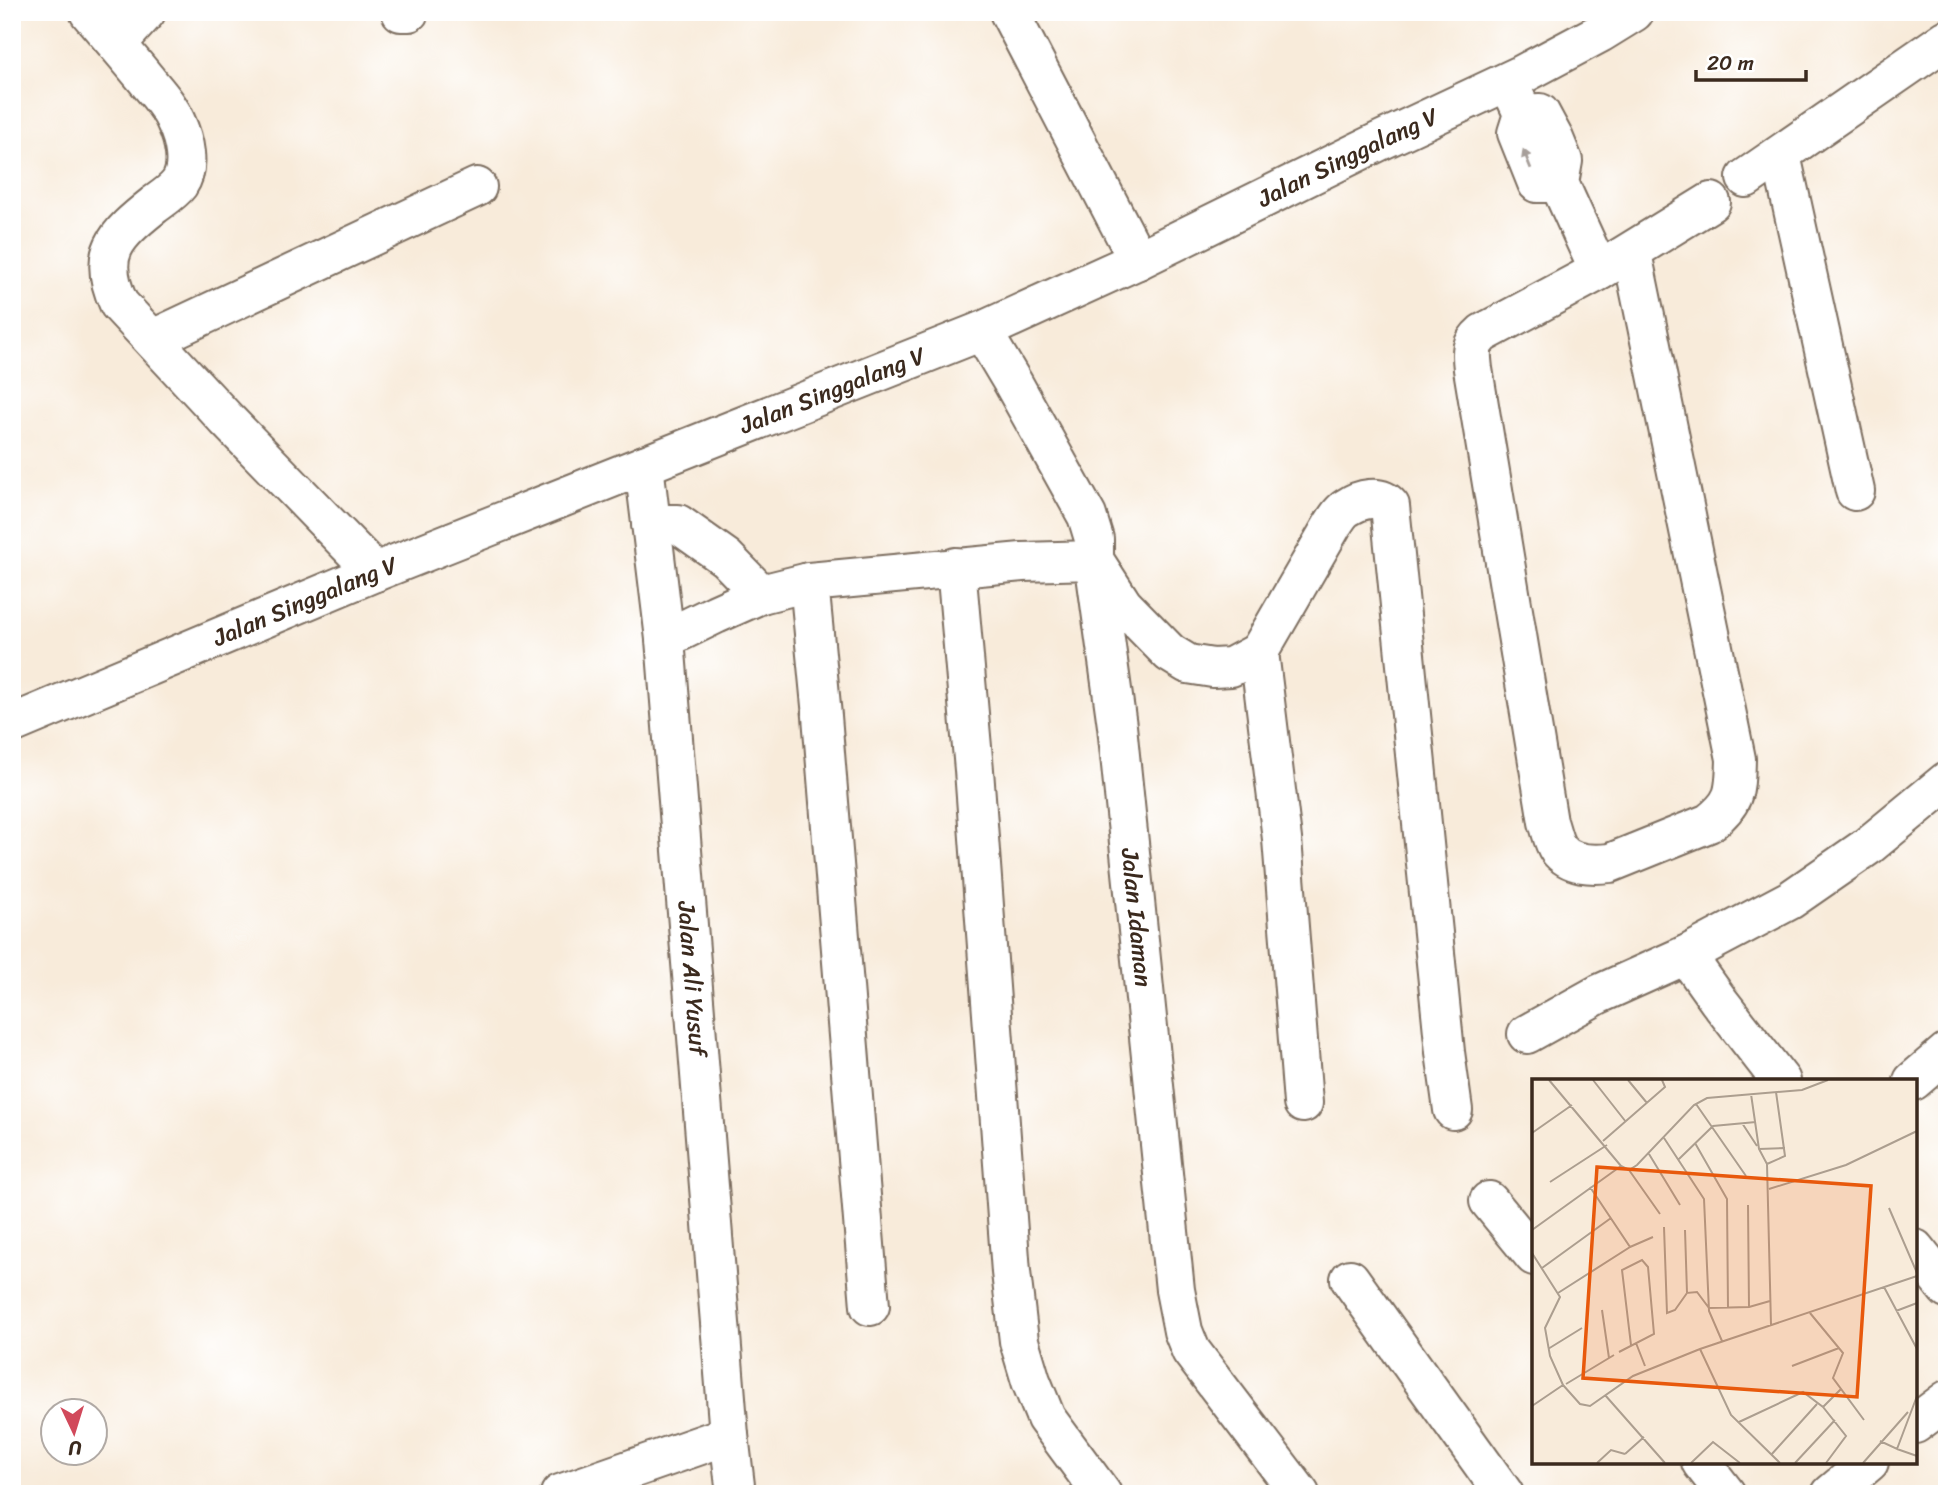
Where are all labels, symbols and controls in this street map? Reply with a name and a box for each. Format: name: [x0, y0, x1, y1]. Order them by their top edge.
scale bar: [1696, 38, 1807, 82]
text: 20 m: [1707, 44, 1754, 82]
street label: Jalan Singgalang V: [1249, 95, 1446, 219]
one-way arrow: [1522, 148, 1533, 169]
street label: Jalan Singgalang V: [732, 334, 933, 447]
street label: Jalan Singgalang V: [205, 544, 405, 659]
street label: Jalan Idaman: [1109, 845, 1165, 989]
street label: Jalan Ali Yusuf: [665, 899, 720, 1060]
inset map: [1532, 1079, 1917, 1464]
north arrow: [38, 1398, 108, 1468]
text: U: [66, 1432, 83, 1465]

